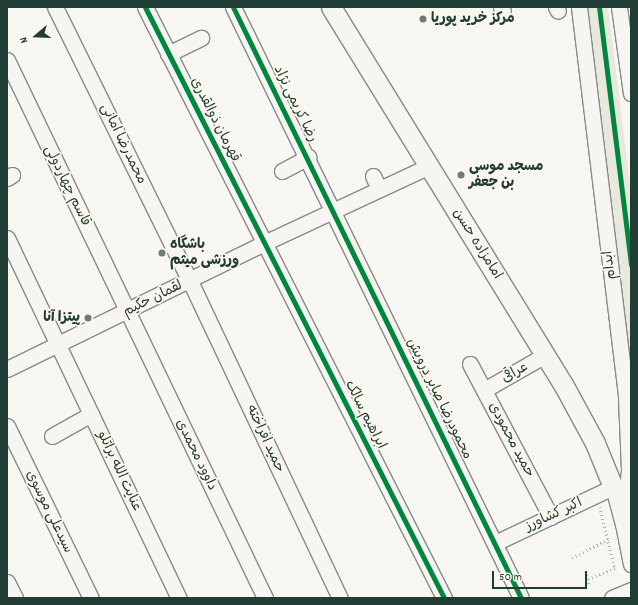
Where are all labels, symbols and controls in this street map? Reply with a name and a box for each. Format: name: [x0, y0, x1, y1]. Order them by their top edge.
place label: مرکز خرید پوریا: [431, 11, 515, 27]
marker: مرکز خرید پوریا: [418, 14, 428, 24]
north arrow: [16, 16, 56, 56]
text: N: [16, 35, 33, 45]
street label: رضا کریمی نژاد: [269, 63, 321, 145]
street label: قهرمان ذوالقدری: [186, 75, 244, 165]
street label: محمدرضا امانی: [96, 101, 150, 187]
street label: قاسم چهاردولی: [40, 143, 94, 229]
place label: مسجد موسی بن جعفر: [469, 159, 543, 192]
marker: مسجد موسی بن جعفر: [456, 170, 466, 180]
street label: امامزاده حسن: [449, 205, 505, 283]
place label: باشگاه ورزشی میثم: [170, 237, 239, 270]
marker: باشگاه ورزشی میثم: [157, 248, 167, 258]
street label: ابدام: [600, 250, 620, 280]
street label: لقمان حکیم: [121, 277, 185, 321]
place label: پیتزا آنا: [43, 310, 80, 326]
marker: پیتزا آنا: [83, 313, 93, 323]
street label: محمودرضا صابر درویش: [402, 336, 476, 462]
street label: عراقی: [499, 359, 531, 387]
street label: ابراهیم سالک: [341, 378, 389, 452]
street label: حمید محمودی: [484, 400, 538, 480]
street label: حمید افراخته: [242, 403, 288, 475]
street label: داوود محمدی: [171, 416, 221, 494]
street label: عنایت الله براتلو: [93, 428, 145, 514]
street label: سیدعلی موسوی: [22, 468, 76, 556]
street label: اکبر کشاورز: [523, 494, 585, 536]
scale bar: [494, 563, 589, 589]
text: 50 m: [499, 569, 522, 586]

